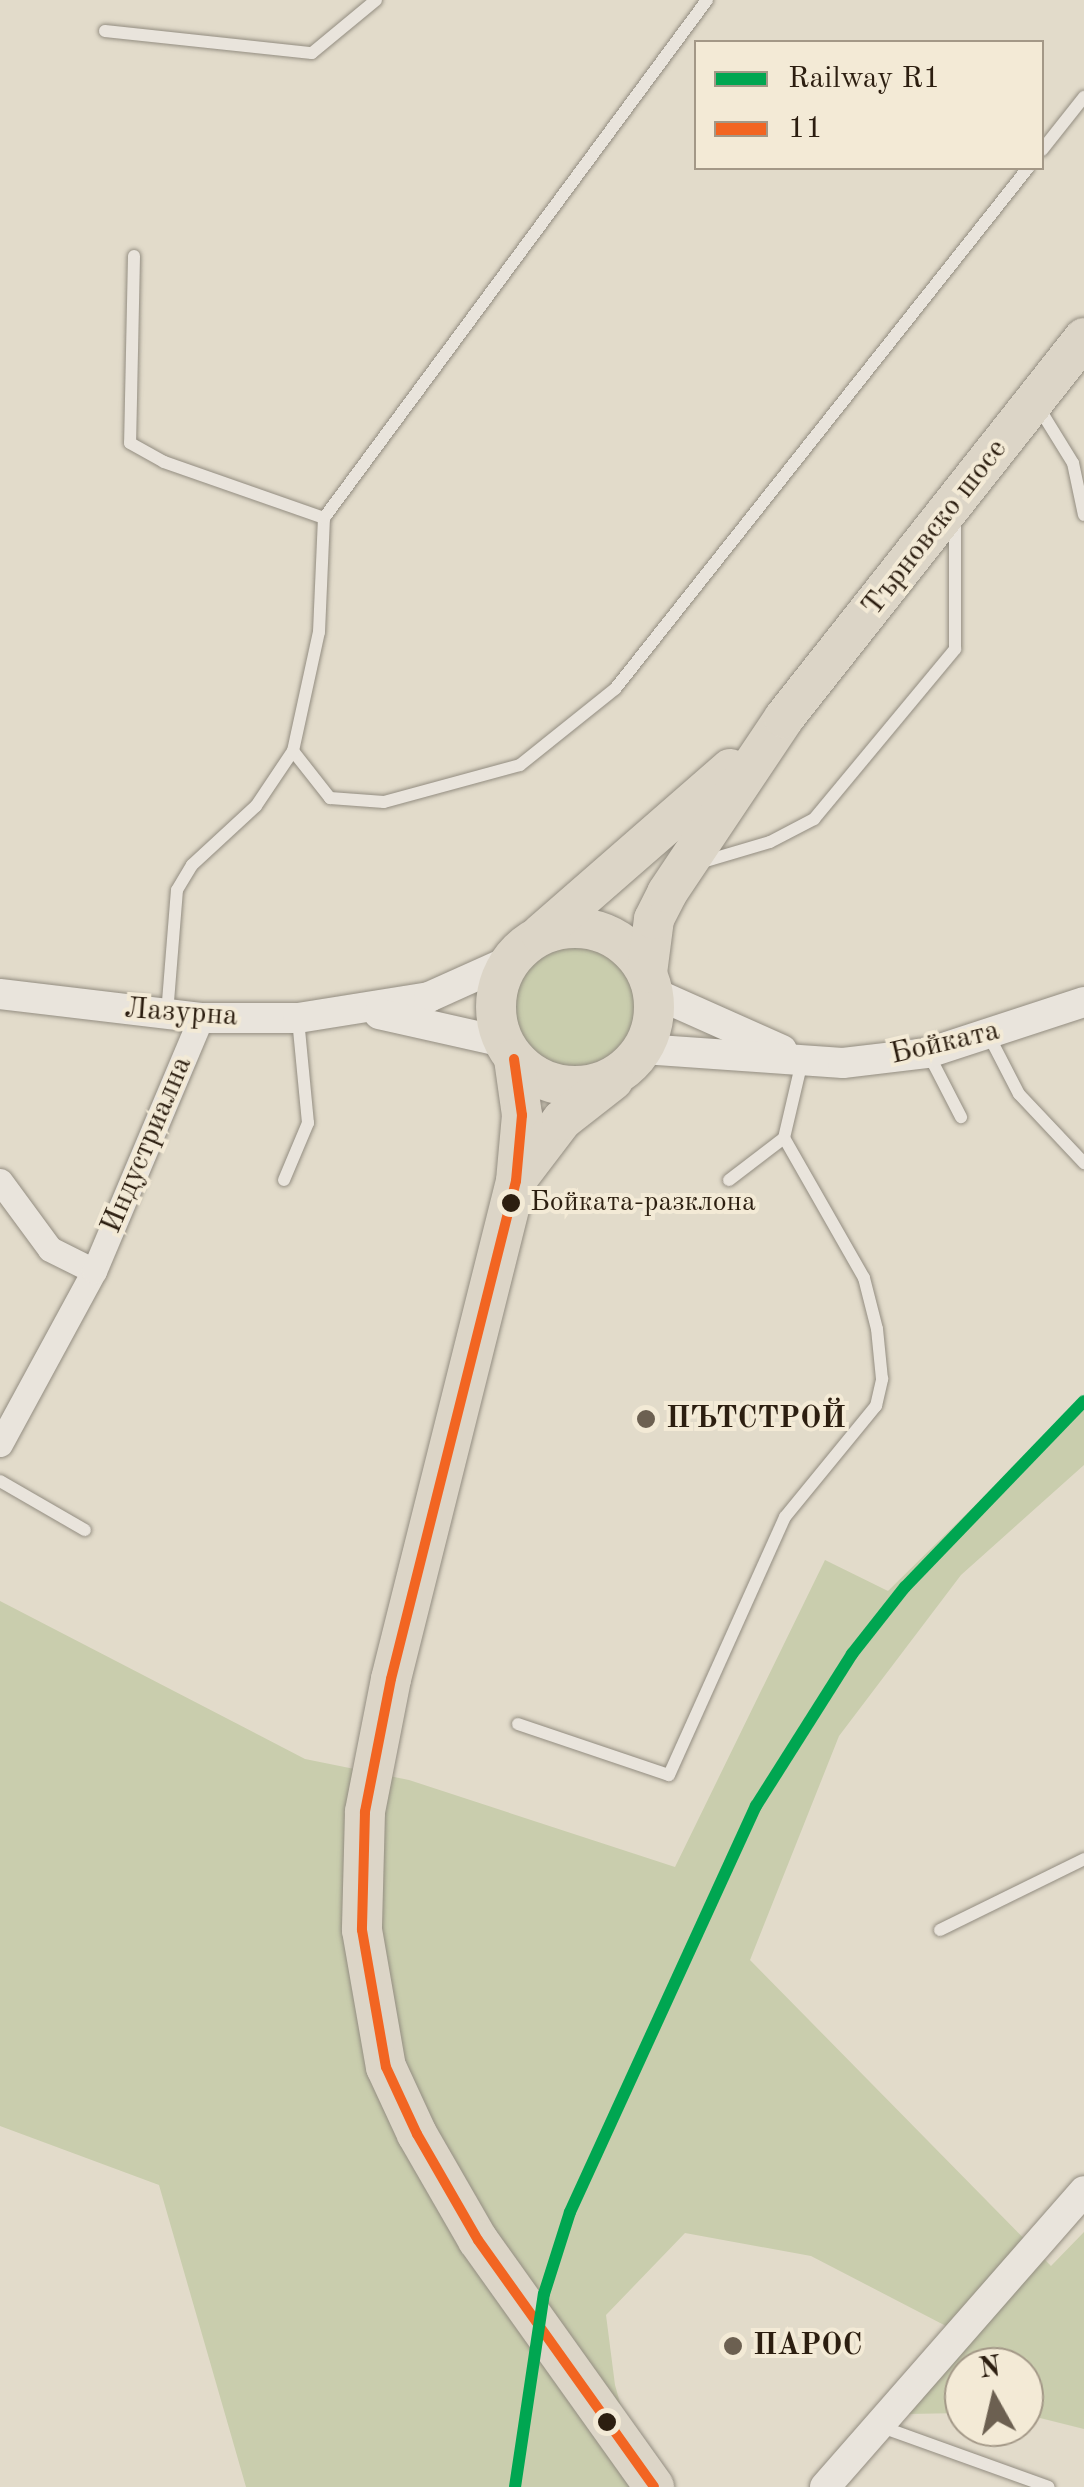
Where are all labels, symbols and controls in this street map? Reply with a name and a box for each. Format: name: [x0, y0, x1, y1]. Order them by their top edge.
legend: [694, 40, 1044, 170]
text: Railway R1: [788, 64, 940, 94]
text: 11: [788, 114, 823, 144]
street label: Търновско шосе: [855, 432, 1015, 624]
street label: Лазурна: [123, 991, 239, 1035]
street label: Бойката: [887, 1013, 1003, 1073]
street label: Индустриална: [94, 1051, 200, 1239]
place label: Бойката-разклона: [530, 1186, 756, 1220]
marker: Бойката-разклона: [501, 1193, 521, 1213]
place label: ПЪТСТРОЙ: [666, 1401, 846, 1437]
marker: ПЪТСТРОЙ: [635, 1408, 657, 1430]
place label: ПАРОС: [753, 2328, 862, 2364]
marker: ПАРОС: [722, 2335, 744, 2357]
north arrow: [944, 2347, 1044, 2447]
text: N: [978, 2354, 1003, 2385]
unlabelled marker: [597, 2412, 617, 2432]

